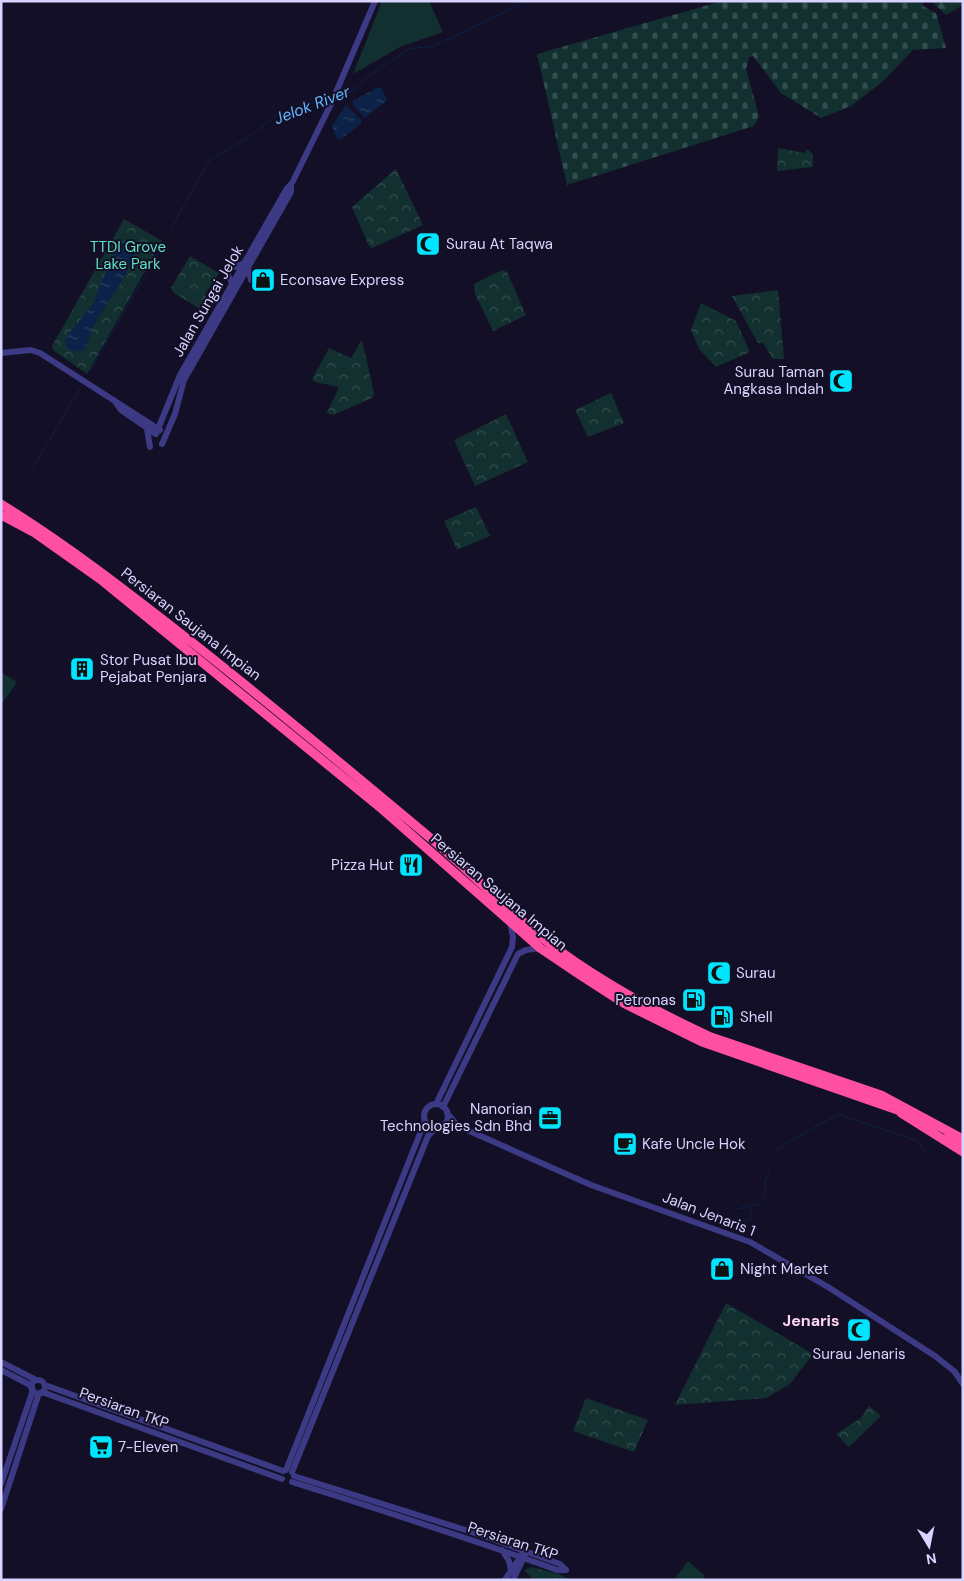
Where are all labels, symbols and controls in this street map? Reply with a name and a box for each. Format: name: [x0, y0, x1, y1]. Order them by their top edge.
water label: Jelok River: [271, 81, 354, 129]
mosque icon: Surau At Taqwa: [415, 231, 441, 257]
place label: Surau At Taqwa: [446, 234, 553, 254]
park label: TTDI Grove Lake Park: [90, 237, 166, 274]
street label: Jalan Sungai Jelok: [168, 241, 248, 360]
shop icon: Econsave Express: [250, 267, 276, 293]
place label: Econsave Express: [280, 270, 404, 290]
place label: Surau Taman Angkasa Indah: [723, 362, 824, 399]
mosque icon: Surau Taman Angkasa Indah: [828, 368, 854, 394]
street label: Persiaran Saujana Impian: [117, 563, 265, 685]
place label: Stor Pusat Ibu Pejabat Penjara: [100, 650, 207, 687]
building icon: Stor Pusat Ibu Pejabat Penjara: [69, 656, 95, 682]
street label: Persiaran Saujana Impian: [426, 829, 572, 955]
restaurant icon: Pizza Hut: [398, 852, 424, 878]
place label: Pizza Hut: [331, 855, 394, 875]
mosque icon: Surau: [706, 960, 732, 986]
place label: Surau: [736, 963, 776, 983]
fuel station icon: Petronas: [681, 987, 707, 1013]
place label: Petronas: [615, 990, 676, 1010]
fuel station icon: Shell: [709, 1004, 735, 1030]
place label: Shell: [740, 1007, 773, 1027]
place label: Nanorian Technologies Sdn Bhd: [380, 1099, 532, 1136]
office icon: Nanorian Technologies Sdn Bhd: [537, 1105, 563, 1131]
cafe icon: Kafe Uncle Hok: [612, 1131, 638, 1157]
place label: Kafe Uncle Hok: [642, 1134, 746, 1154]
street label: Jalan Jenaris 1: [660, 1187, 758, 1241]
shop icon: Night Market: [709, 1256, 735, 1282]
place label: Night Market: [740, 1259, 828, 1279]
district label: Jenaris: [783, 1310, 839, 1331]
mosque icon: Surau Jenaris: [846, 1317, 872, 1343]
place label: Surau Jenaris: [812, 1344, 906, 1364]
street label: Persiaran TKP: [77, 1383, 172, 1434]
supermarket icon: 7-Eleven: [88, 1434, 114, 1460]
place label: 7-Eleven: [118, 1437, 178, 1457]
street label: Persiaran TKP: [465, 1517, 561, 1565]
north arrow: [904, 1521, 954, 1571]
text: N: [925, 1549, 938, 1569]

